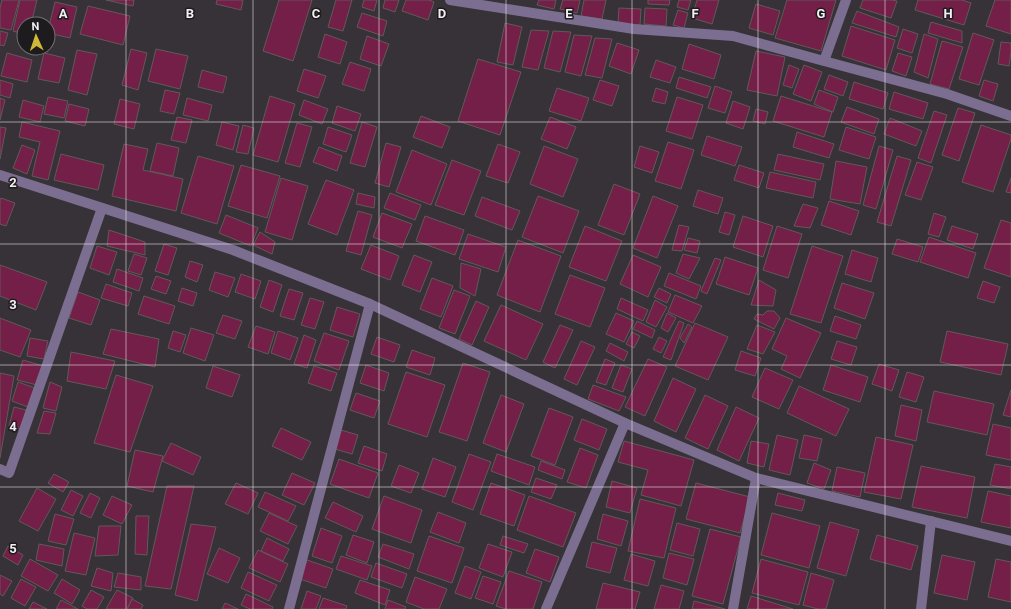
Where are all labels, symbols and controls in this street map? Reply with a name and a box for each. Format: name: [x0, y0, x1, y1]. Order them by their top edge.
text: A: [59, 6, 68, 21]
text: B: [186, 6, 194, 21]
text: C: [312, 6, 321, 21]
text: D: [438, 6, 446, 21]
text: E: [565, 6, 573, 21]
text: F: [691, 6, 699, 21]
text: G: [817, 6, 826, 21]
text: H: [943, 6, 953, 21]
north arrow: [16, 16, 56, 56]
text: N: [31, 20, 40, 33]
text: 2: [9, 175, 17, 190]
text: 3: [9, 297, 17, 312]
text: 4: [9, 419, 17, 434]
text: 5: [9, 541, 17, 556]

